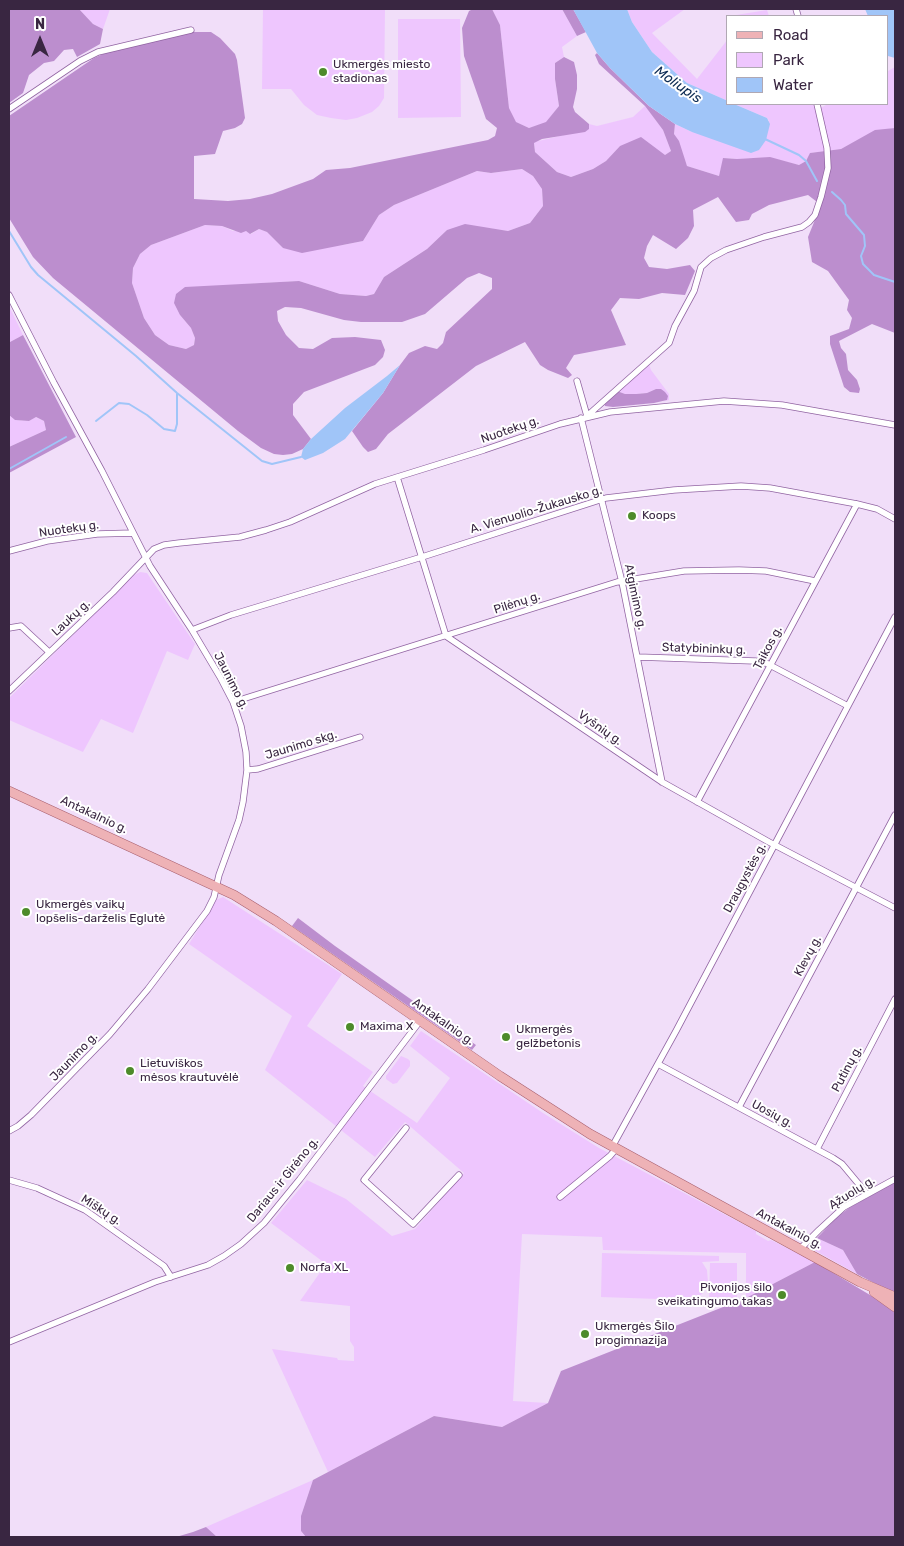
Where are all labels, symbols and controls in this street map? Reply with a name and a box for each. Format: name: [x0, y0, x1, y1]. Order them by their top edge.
north arrow: [15, 15, 65, 65]
legend: [726, 15, 889, 105]
text: N: [35, 16, 45, 33]
text: Road: [773, 26, 809, 44]
text: Park: [773, 51, 804, 69]
place label: Ukmergės miesto stadionas: [333, 58, 430, 86]
water label: Moliupis: [651, 63, 705, 107]
marker: Ukmergės miesto stadionas: [317, 66, 329, 78]
text: Water: [773, 76, 813, 94]
street label: Nuotekų g.: [479, 413, 541, 447]
street label: A. Vienuolio-Žukausko g.: [468, 483, 604, 537]
place label: Koops: [642, 509, 676, 523]
marker: Koops: [626, 510, 638, 522]
street label: Nuotekų g.: [38, 518, 100, 540]
street label: Atgimimo g.: [621, 563, 649, 631]
street label: Pilėnų g.: [492, 589, 542, 617]
street label: Laukų g.: [49, 597, 93, 639]
street label: Taikos g.: [751, 624, 785, 672]
street label: Statybininkų g.: [662, 640, 746, 658]
street label: Jaunimo g.: [210, 650, 252, 712]
street label: Vyšnių g.: [575, 708, 625, 748]
street label: Jaunimo skg.: [263, 727, 339, 763]
street label: Antakalnio g.: [58, 793, 130, 837]
street label: Draugystės g.: [721, 841, 769, 915]
place label: Ukmergės vaikų lopšelis-darželis Eglutė: [36, 898, 165, 926]
marker: Ukmergės vaikų lopšelis-darželis Eglutė: [20, 906, 32, 918]
street label: Klevų g.: [791, 933, 825, 979]
street label: Antakalnio g.: [409, 995, 477, 1049]
place label: Maxima X: [360, 1020, 413, 1034]
marker: Maxima X: [344, 1021, 356, 1033]
place label: Ukmergės gelžbetonis: [516, 1023, 581, 1051]
street label: Jaunimo g.: [47, 1030, 101, 1084]
marker: Ukmergės gelžbetonis: [500, 1031, 512, 1043]
street label: Putinų g.: [829, 1043, 865, 1095]
place label: Lietuviškos mėsos krautuvėlė: [140, 1057, 239, 1085]
marker: Lietuviškos mėsos krautuvėlė: [124, 1065, 136, 1077]
street label: Uosių g.: [749, 1097, 795, 1131]
street label: Dariaus ir Girėno g.: [244, 1135, 322, 1225]
street label: Ąžuolų g.: [826, 1173, 878, 1213]
street label: Miškų g.: [78, 1192, 124, 1228]
street label: Antakalnio g.: [754, 1206, 824, 1252]
place label: Norfa XL: [300, 1261, 348, 1275]
marker: Norfa XL: [284, 1262, 296, 1274]
place label: Pivonijos šilo sveikatingumo takas: [658, 1281, 772, 1309]
marker: Pivonijos šilo sveikatingumo takas: [776, 1289, 788, 1301]
place label: Ukmergės Šilo progimnazija: [595, 1320, 675, 1348]
marker: Ukmergės Šilo progimnazija: [579, 1328, 591, 1340]

